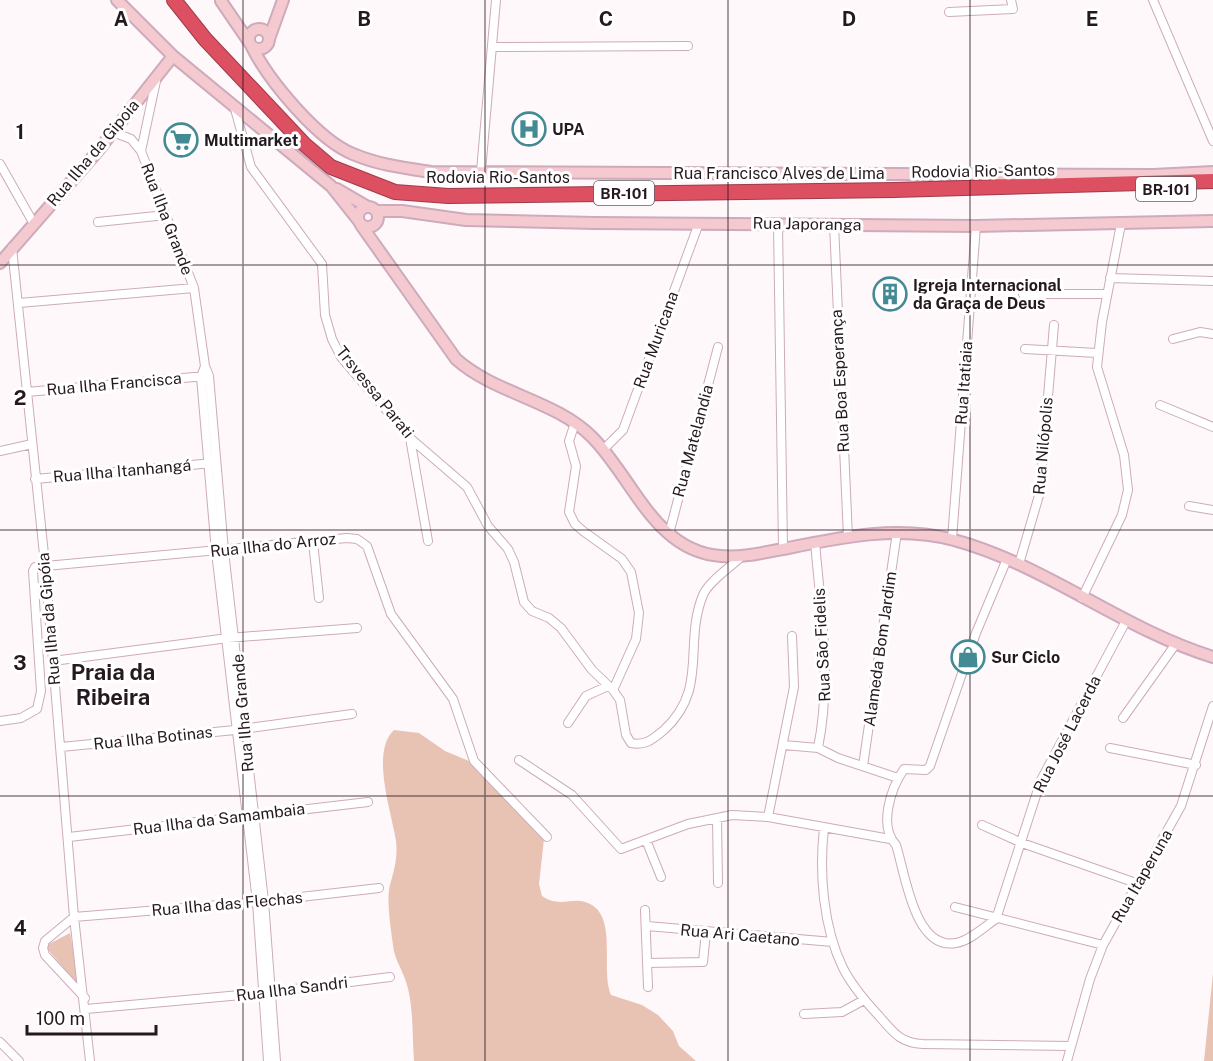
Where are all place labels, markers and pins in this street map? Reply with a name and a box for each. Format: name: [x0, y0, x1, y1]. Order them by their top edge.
hospital icon: UPA: [511, 111, 547, 147]
place label: UPA: [552, 120, 585, 139]
supermarket icon: Multimarket: [163, 122, 199, 158]
place label: Multimarket: [204, 131, 299, 150]
building icon: Igreja Internacional da Graça de Deus: [872, 276, 908, 312]
place label: Igreja Internacional da Graça de Deus: [913, 276, 1062, 313]
shop icon: Sur Ciclo: [950, 639, 986, 675]
place label: Sur Ciclo: [991, 648, 1060, 667]

